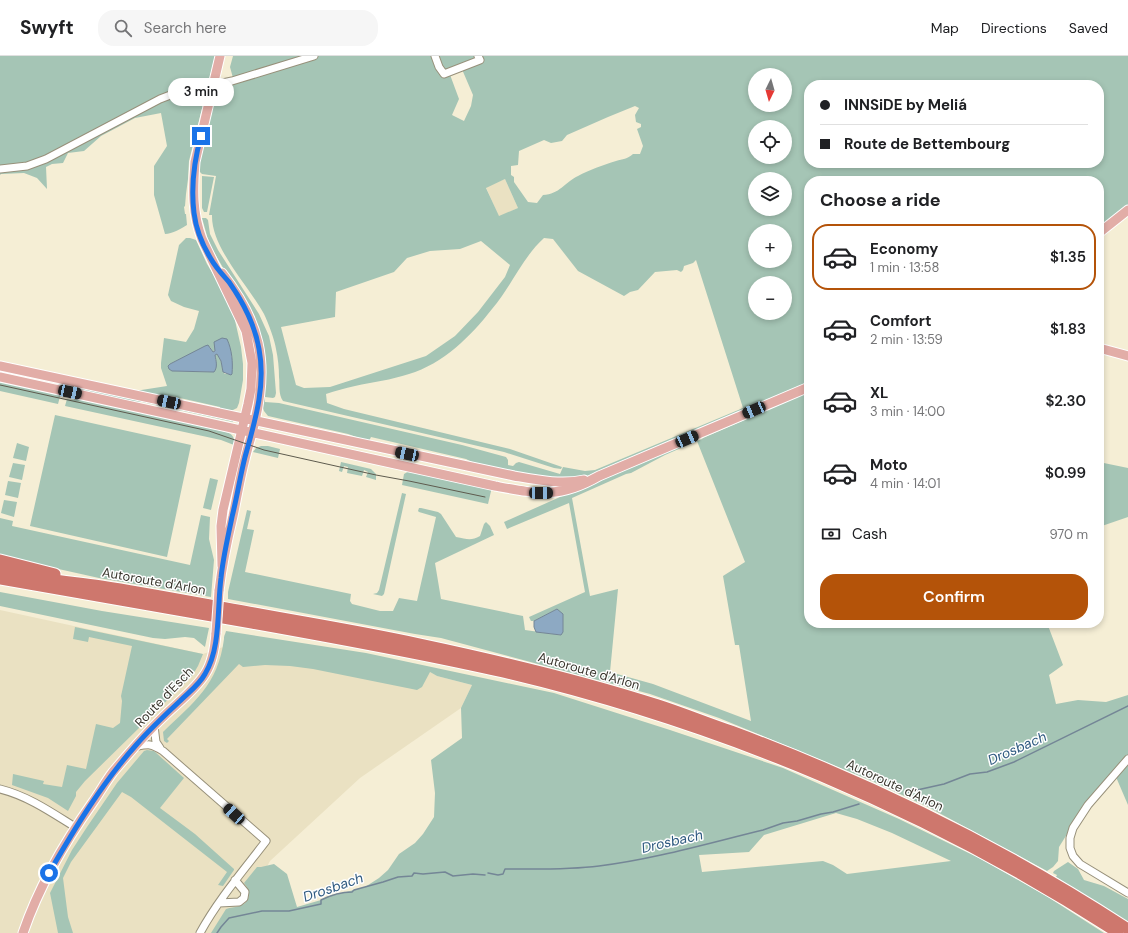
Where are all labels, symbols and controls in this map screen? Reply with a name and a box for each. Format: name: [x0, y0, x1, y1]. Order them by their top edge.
search box: [98, 10, 378, 46]
text: Swyft: [20, 15, 74, 40]
icon: search: [112, 17, 134, 39]
text: Search here: [144, 18, 227, 38]
text: Map: [931, 19, 959, 37]
text: Directions: [981, 19, 1047, 37]
text: Saved: [1069, 19, 1108, 37]
north arrow: [748, 68, 792, 112]
map controls: [748, 68, 792, 320]
callout: 3 min: [168, 78, 234, 106]
text: 3 min: [184, 83, 218, 100]
text: INNSiDE by Meliá: [844, 95, 967, 115]
button: locate: [748, 120, 792, 164]
route end: [192, 127, 210, 145]
text: Route de Bettembourg: [844, 134, 1010, 154]
button: layers: [748, 172, 792, 216]
text: Choose a ride: [820, 188, 941, 212]
button: +: [748, 224, 792, 268]
icon: car: [822, 239, 858, 275]
text: Economy: [870, 239, 938, 259]
text: $1.35: [1050, 247, 1086, 267]
text: 1 min · 13:58: [870, 259, 939, 276]
button: −: [748, 276, 792, 320]
icon: car: [822, 311, 858, 347]
text: Comfort: [870, 311, 931, 331]
text: $1.83: [1050, 319, 1086, 339]
text: 2 min · 13:59: [870, 331, 943, 348]
icon: car: [822, 383, 858, 419]
text: XL: [870, 383, 888, 403]
car: [57, 384, 83, 400]
text: $2.30: [1045, 391, 1086, 411]
car: [156, 394, 182, 410]
car: [741, 400, 767, 420]
text: 3 min · 14:00: [870, 403, 945, 420]
car: [674, 429, 700, 449]
car: [394, 446, 420, 462]
icon: car: [822, 455, 858, 491]
text: Moto: [870, 455, 908, 475]
text: $0.99: [1045, 463, 1086, 483]
text: 4 min · 14:01: [870, 475, 941, 492]
car: [529, 487, 553, 499]
icon: cash: [820, 523, 842, 545]
text: Cash: [852, 524, 887, 544]
text: 970 m: [1049, 526, 1088, 543]
street label: Autoroute d'Arlon: [101, 564, 207, 598]
button: Confirm: [820, 574, 1088, 620]
street label: Autoroute d'Arlon: [536, 648, 642, 694]
street label: Route d'Esch: [131, 663, 197, 731]
water label: Drosbach: [985, 727, 1049, 769]
street label: Autoroute d'Arlon: [844, 755, 946, 815]
car: [221, 802, 247, 826]
water label: Drosbach: [640, 825, 704, 857]
route start: [40, 864, 58, 882]
water label: Drosbach: [301, 868, 365, 906]

